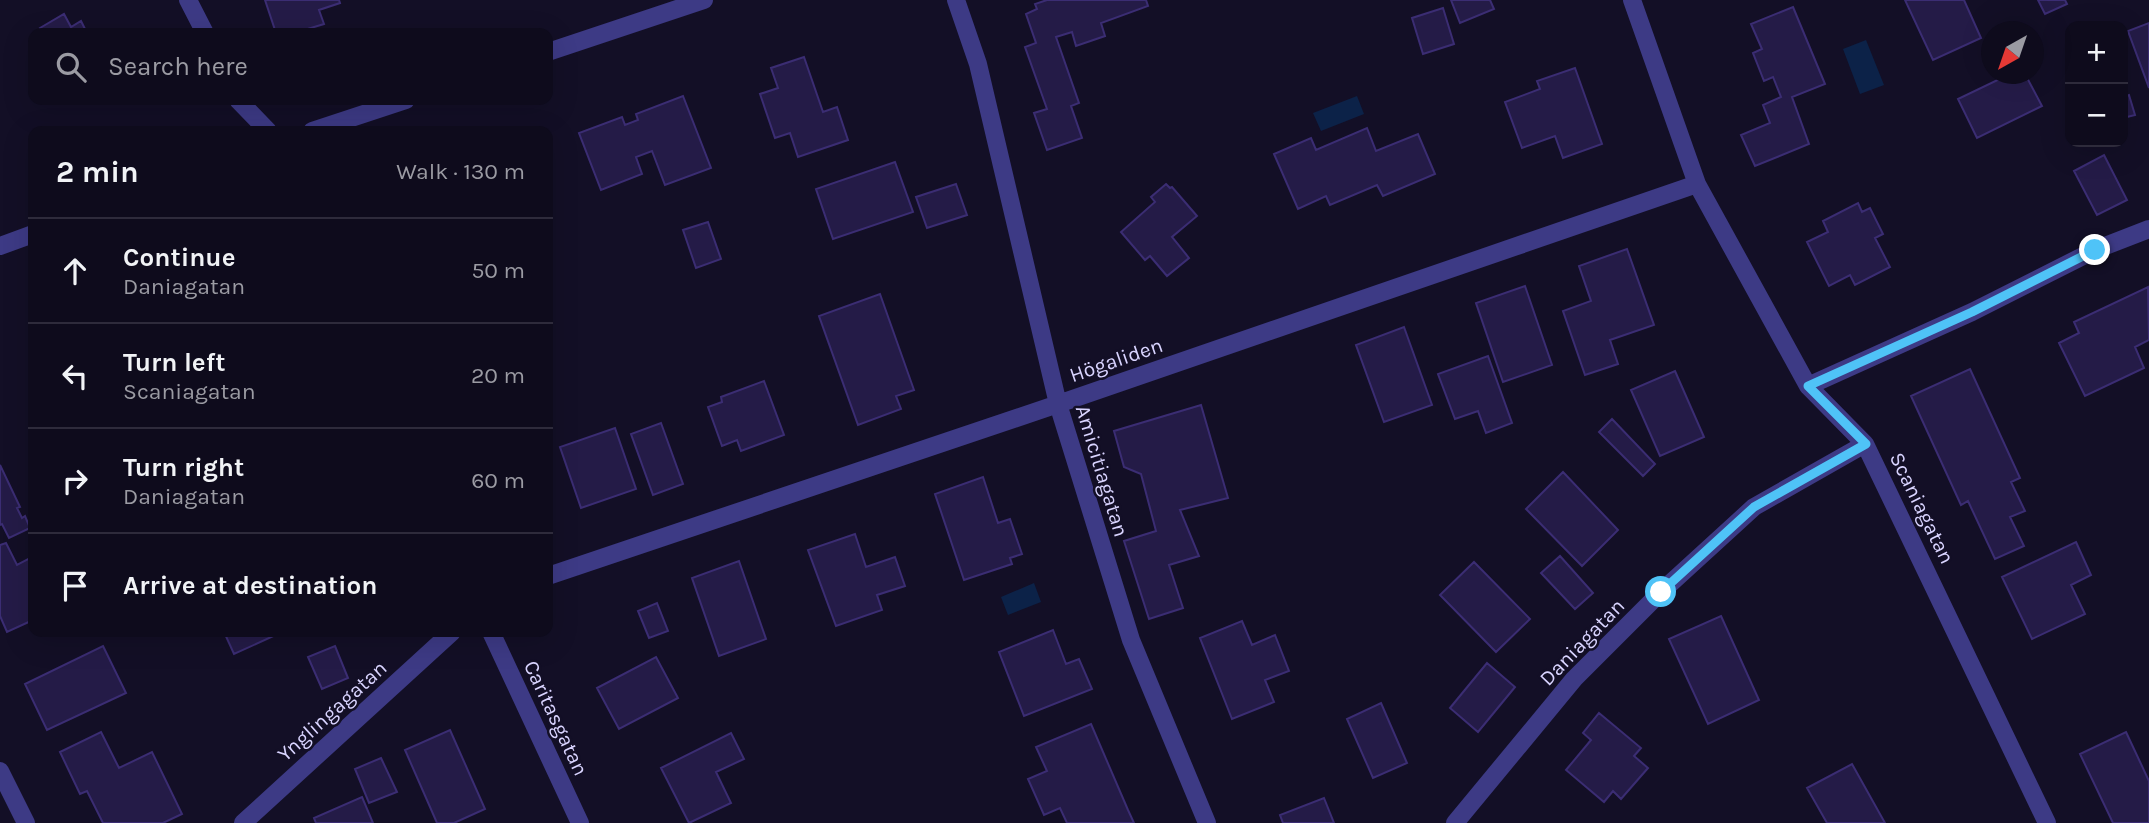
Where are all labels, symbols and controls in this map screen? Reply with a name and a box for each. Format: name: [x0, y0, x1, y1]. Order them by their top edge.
north arrow: [1981, 21, 2044, 84]
map controls: [2065, 21, 2128, 147]
button: +: [2065, 21, 2128, 84]
search box: [28, 28, 553, 105]
icon: search: [52, 48, 90, 86]
text: Search here: [108, 51, 248, 82]
button: −: [2065, 84, 2128, 147]
text: 2 min: [56, 154, 139, 190]
text: Walk · 130 m: [396, 158, 525, 185]
route end: [2079, 234, 2110, 265]
text: Continue: [123, 242, 235, 273]
icon: ahead: [56, 252, 94, 290]
text: 50 m: [471, 257, 525, 284]
text: Daniagatan: [123, 273, 245, 300]
street label: Högaliden: [1066, 333, 1166, 387]
text: Turn left: [123, 347, 225, 378]
icon: left: [56, 357, 94, 395]
text: 20 m: [471, 362, 525, 389]
text: Scaniagatan: [123, 378, 256, 405]
street label: Amicitiagatan: [1071, 402, 1133, 540]
street label: Scaniagatan: [1885, 448, 1959, 568]
text: Turn right: [123, 452, 244, 483]
icon: right: [56, 462, 94, 500]
text: 60 m: [471, 467, 525, 494]
text: Daniagatan: [123, 483, 245, 510]
icon: arrive: [56, 567, 94, 605]
text: Arrive at destination: [123, 570, 377, 601]
route start: [1645, 576, 1676, 607]
street label: Daniagatan: [1535, 594, 1629, 690]
street label: Ynglingagatan: [273, 656, 391, 766]
street label: Caritasgatan: [519, 657, 593, 779]

